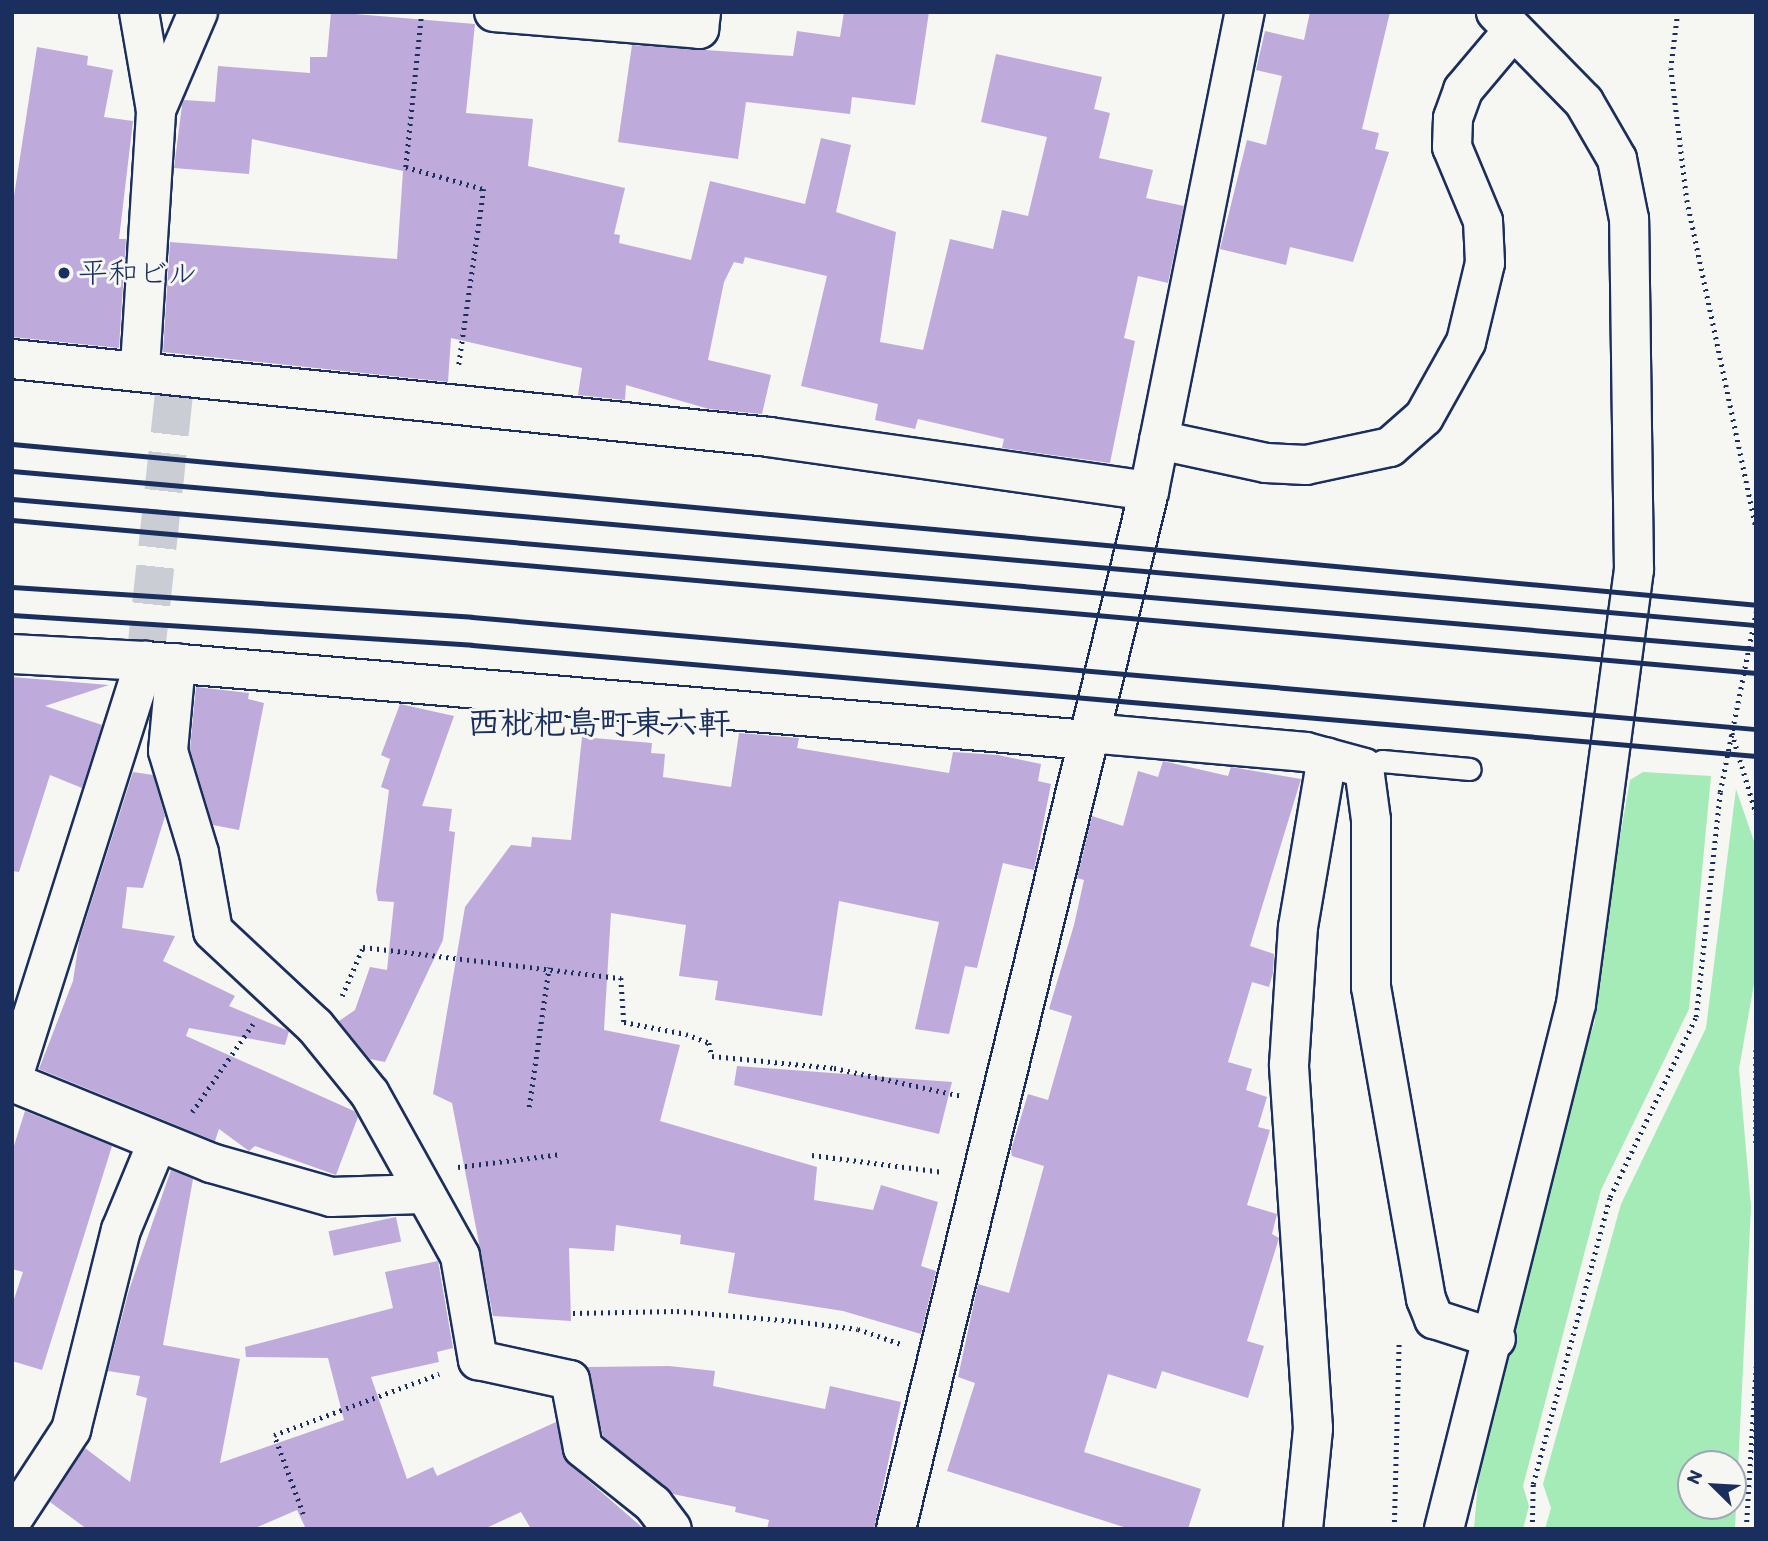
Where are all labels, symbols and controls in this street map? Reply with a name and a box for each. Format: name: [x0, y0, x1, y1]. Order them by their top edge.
place label: 平和ビル: [78, 255, 198, 291]
marker: 平和ビル: [56, 265, 72, 281]
district label: 西枇杷島町東六軒: [467, 703, 731, 743]
north arrow: [1677, 1450, 1747, 1520]
text: N: [1681, 1467, 1707, 1488]

